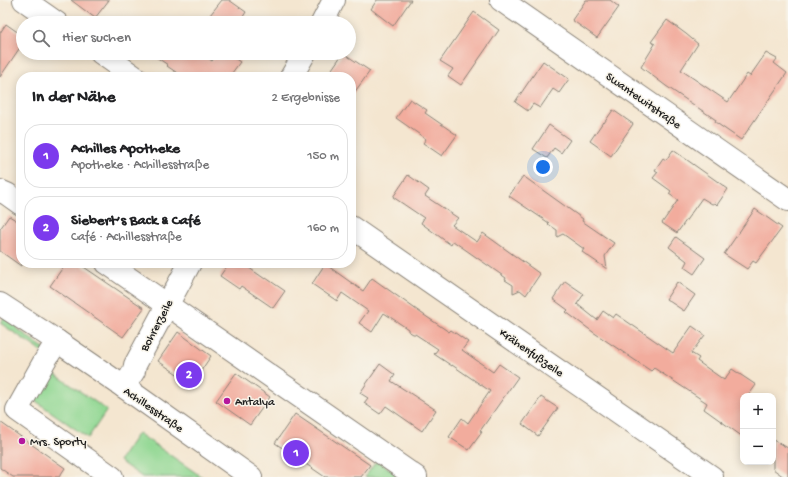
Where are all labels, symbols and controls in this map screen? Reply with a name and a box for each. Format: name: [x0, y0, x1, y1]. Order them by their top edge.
search box: [16, 16, 356, 60]
icon: search: [30, 27, 52, 49]
text: Hier suchen: [62, 29, 131, 47]
street label: Swantewitstraße: [602, 70, 684, 133]
text: In der Nähe: [32, 88, 115, 108]
text: 2 Ergebnisse: [272, 91, 340, 106]
text: Achilles Apotheke: [71, 140, 180, 158]
text: 1: [43, 149, 49, 164]
text: 150 m: [307, 149, 339, 164]
your location: [533, 157, 553, 177]
text: Apotheke · Achillesstraße: [71, 158, 209, 173]
text: Siebert’s Back & Café: [71, 212, 200, 230]
text: 2: [43, 221, 49, 236]
text: 160 m: [307, 221, 339, 236]
text: Café · Achillesstraße: [71, 230, 182, 245]
street label: Bohrerzeile: [138, 297, 178, 355]
street label: Krähenfußzeile: [496, 326, 566, 381]
pin: 2: [176, 360, 202, 390]
street label: Achillesstraße: [120, 385, 186, 437]
map controls: [740, 393, 776, 465]
button: +: [740, 393, 776, 429]
marker: Antalya: [222, 396, 232, 406]
place label: Antalya: [235, 396, 275, 410]
button: −: [740, 429, 776, 465]
marker: Mrs. Sporty: [17, 436, 27, 446]
place label: Mrs. Sporty: [30, 436, 86, 450]
pin: 1: [283, 438, 309, 468]

